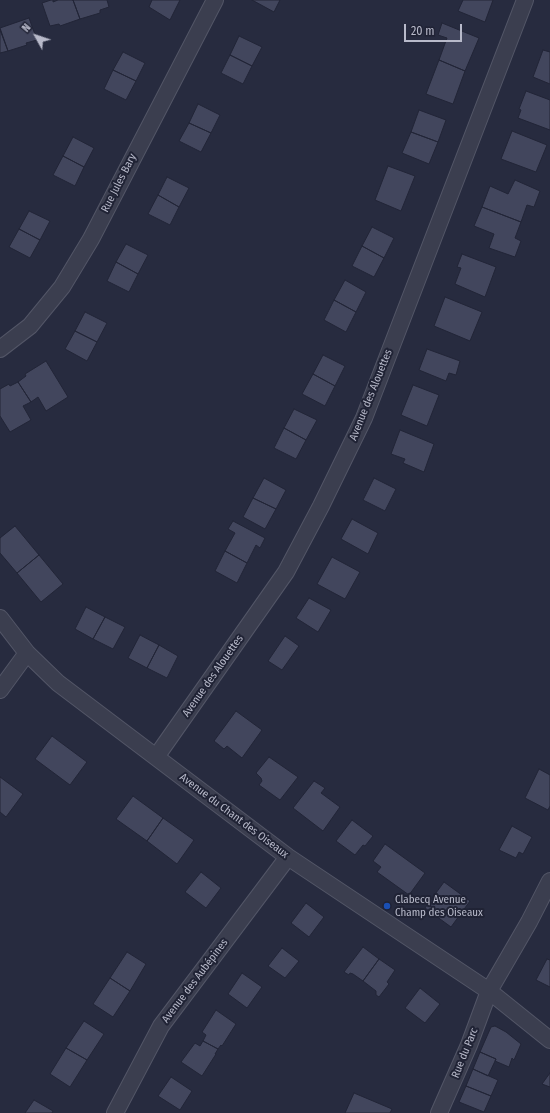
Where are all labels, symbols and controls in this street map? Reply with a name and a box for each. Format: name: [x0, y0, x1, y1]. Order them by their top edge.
north arrow: [16, 16, 56, 56]
scale bar: [406, 16, 464, 42]
text: N: [19, 21, 34, 35]
text: 20 m: [411, 24, 435, 38]
street label: Rue Jules Bary: [99, 151, 139, 215]
street label: Avenue des Alouettes: [347, 348, 395, 442]
street label: Avenue des Alouettes: [180, 632, 246, 720]
street label: Avenue du Chant des Oiseaux: [177, 771, 291, 861]
place label: Clabecq Avenue Champ des Oiseaux: [395, 893, 483, 919]
marker: Clabecq Avenue Champ des Oiseaux: [382, 901, 392, 911]
street label: Avenue des Aubépines: [159, 936, 231, 1026]
street label: Rue du Parc: [449, 1026, 481, 1080]

